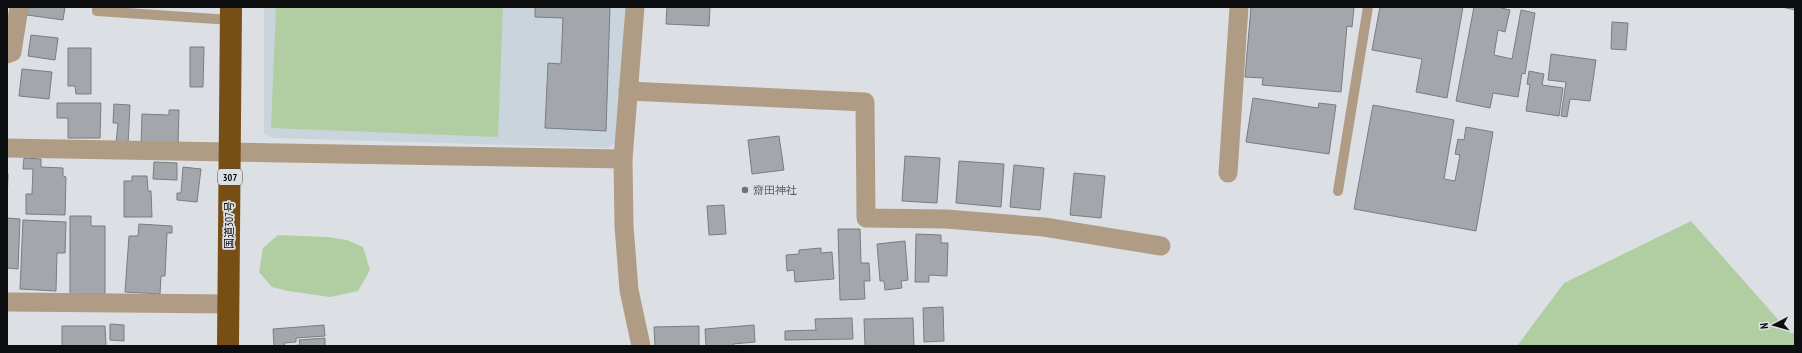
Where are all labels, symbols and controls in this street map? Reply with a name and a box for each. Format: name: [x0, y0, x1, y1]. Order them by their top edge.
road number: 307: [218, 169, 242, 185]
place label: 齋田神社: [753, 183, 797, 197]
marker: 齋田神社: [740, 185, 750, 195]
street label: 国道307号: [222, 201, 236, 249]
north arrow: [1754, 305, 1794, 345]
text: N: [1757, 322, 1771, 330]

